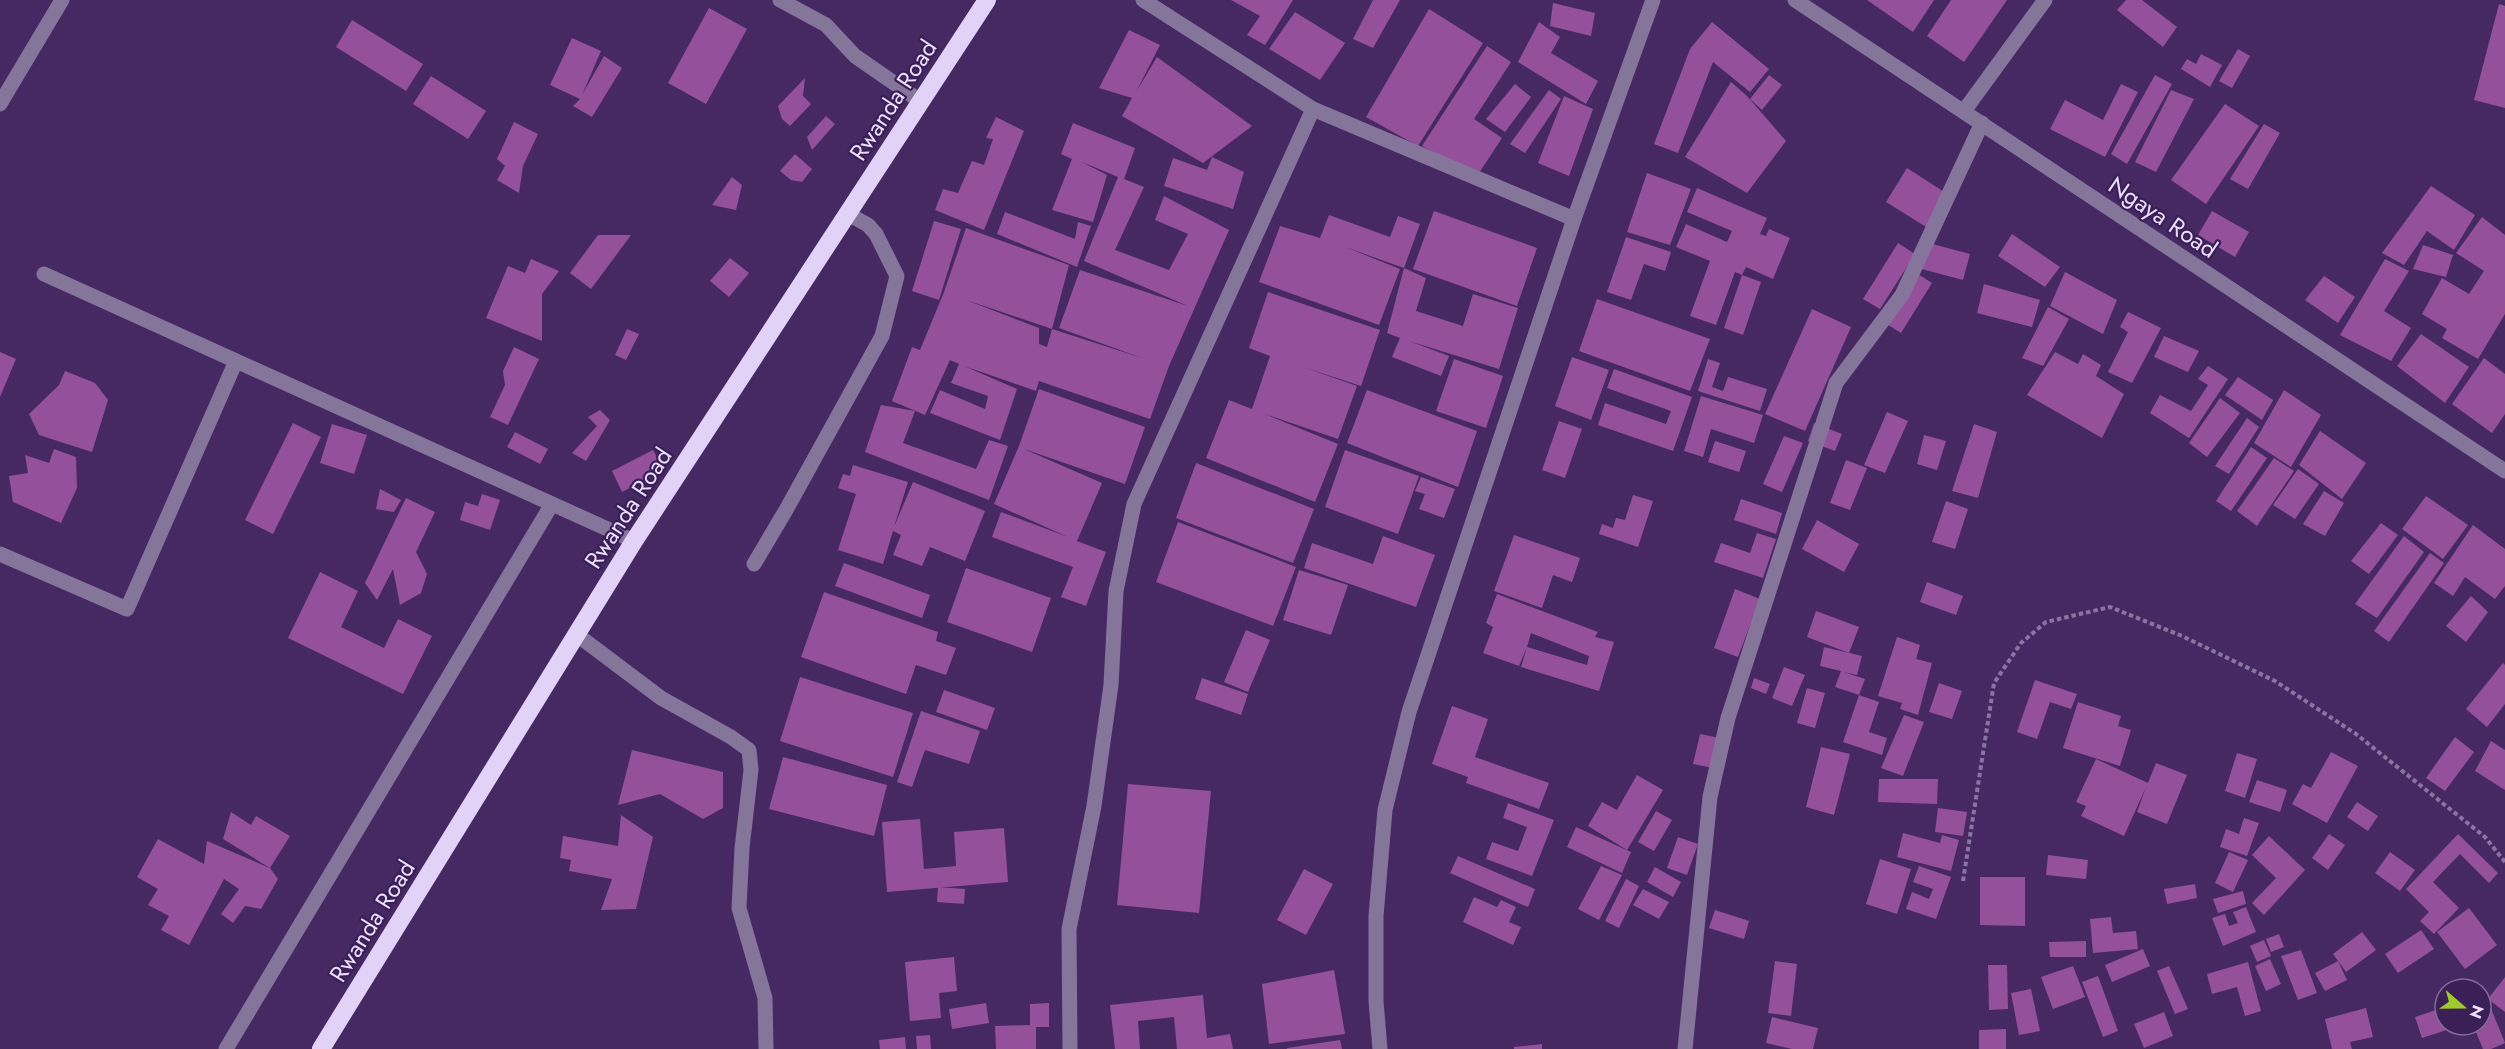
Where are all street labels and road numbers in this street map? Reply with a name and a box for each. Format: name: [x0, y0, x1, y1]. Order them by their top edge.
street label: Rwanda Road: [841, 33, 945, 167]
street label: Ngaya Road: [2101, 168, 2225, 266]
street label: Rwanda Road: [576, 441, 680, 575]
street label: Rwanda Road: [321, 853, 423, 989]

